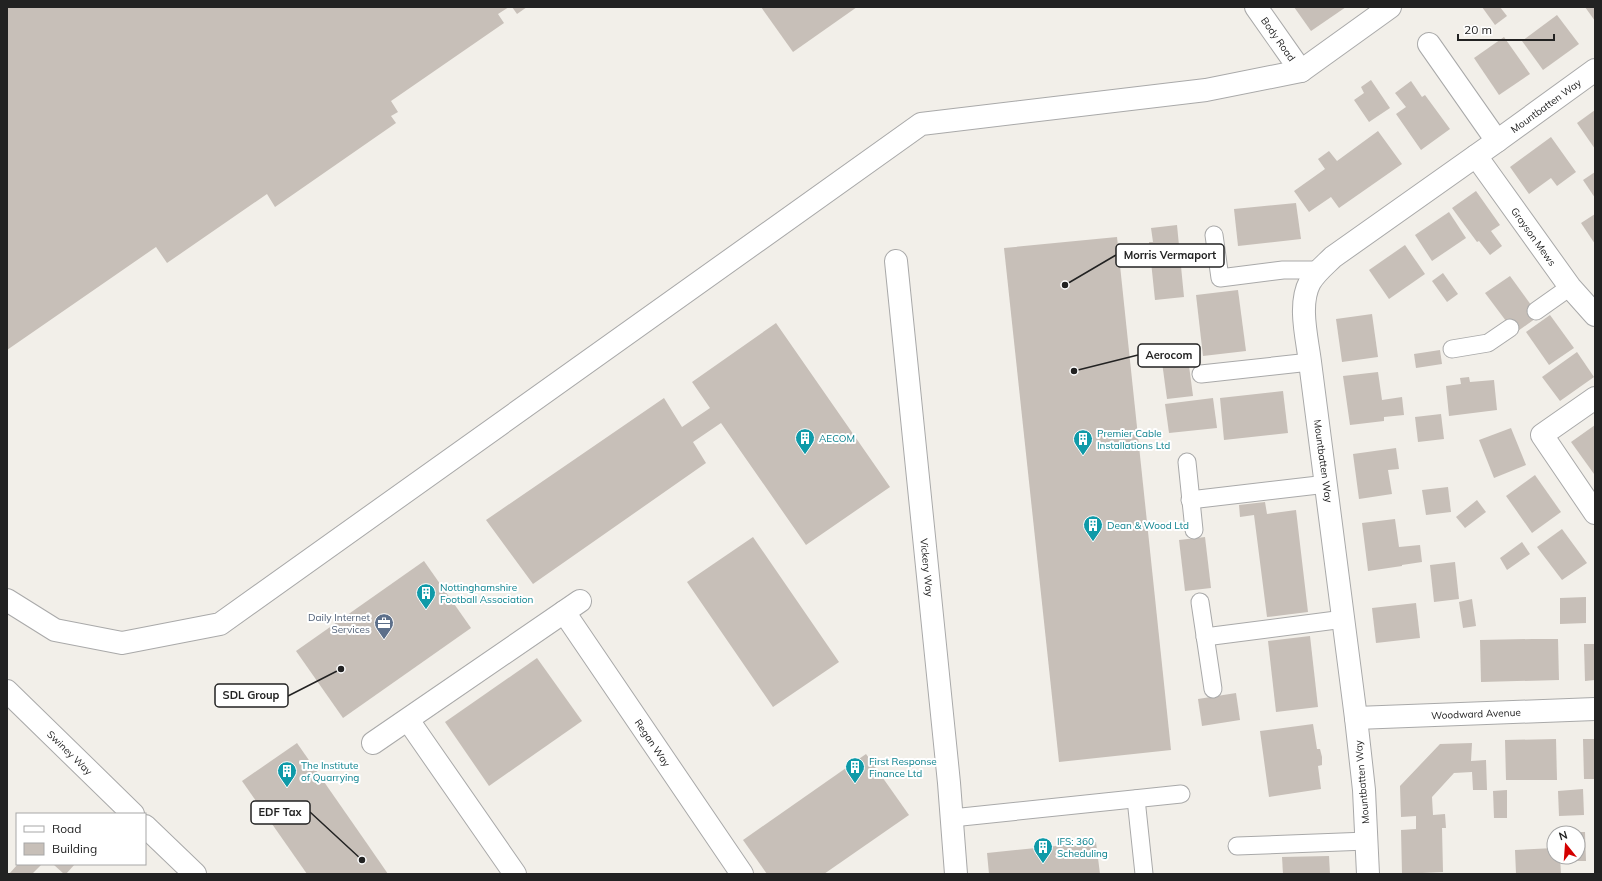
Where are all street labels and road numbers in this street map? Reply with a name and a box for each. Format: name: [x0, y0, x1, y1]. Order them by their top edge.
street label: Body Road: [1258, 14, 1298, 64]
street label: Mountbatten Way: [1508, 75, 1584, 136]
street label: Grayson Mews: [1508, 205, 1559, 268]
street label: Mountbatten Way: [1311, 419, 1335, 504]
street label: Vickery Way: [918, 538, 937, 598]
street label: Woodward Avenue: [1431, 705, 1521, 722]
street label: Regan Way: [632, 716, 674, 769]
street label: Swiney Way: [45, 727, 96, 778]
street label: Mountbatten Way: [1352, 739, 1372, 824]

